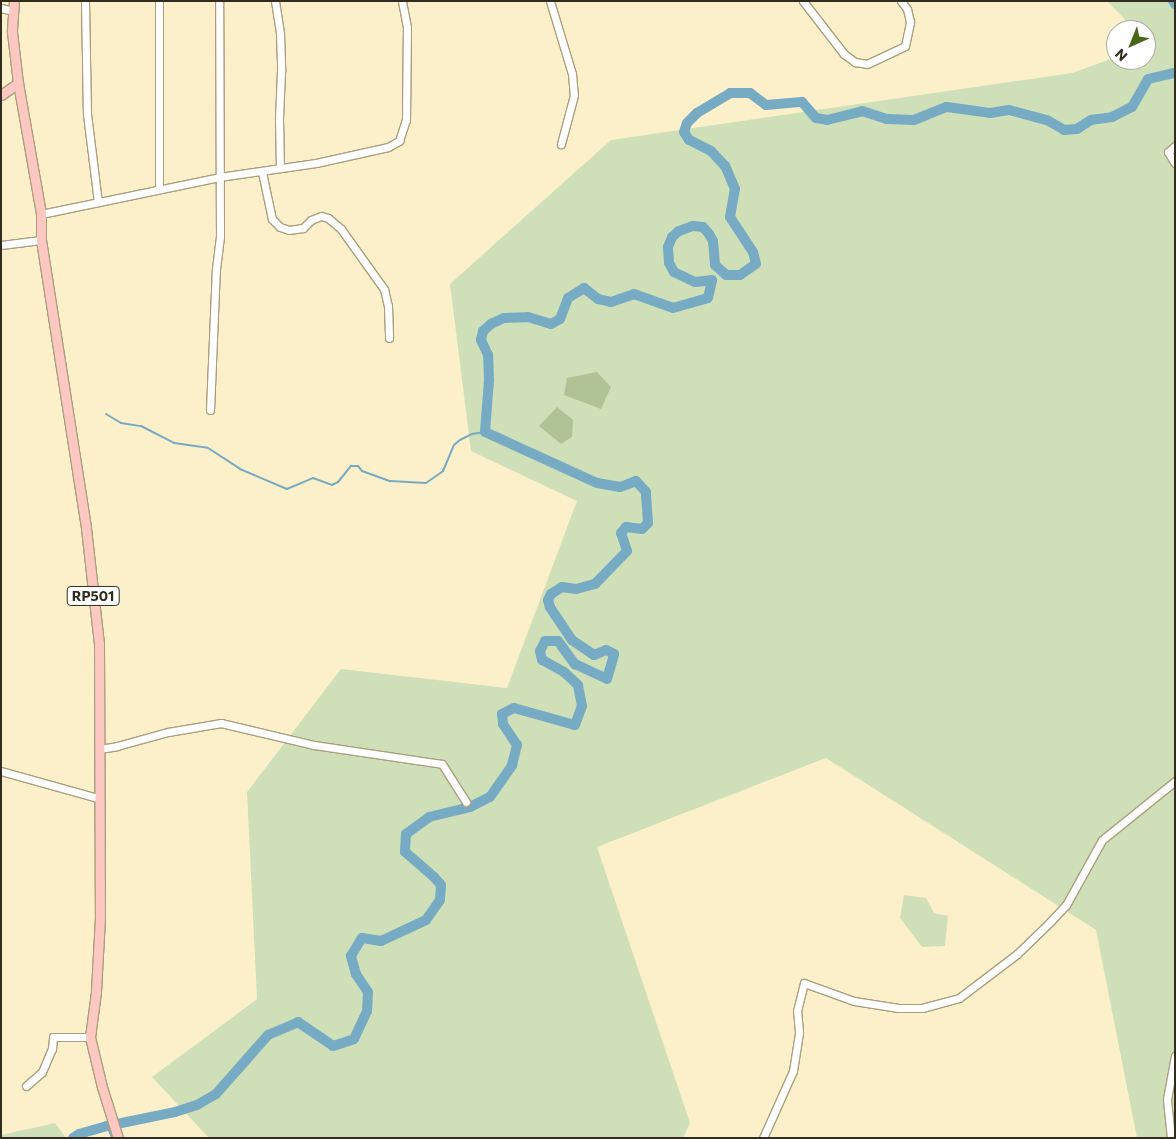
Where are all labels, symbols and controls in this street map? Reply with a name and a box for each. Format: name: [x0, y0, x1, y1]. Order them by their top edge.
north arrow: [1106, 20, 1156, 70]
text: N: [1111, 46, 1131, 65]
road number: RP501: [66, 584, 120, 608]

